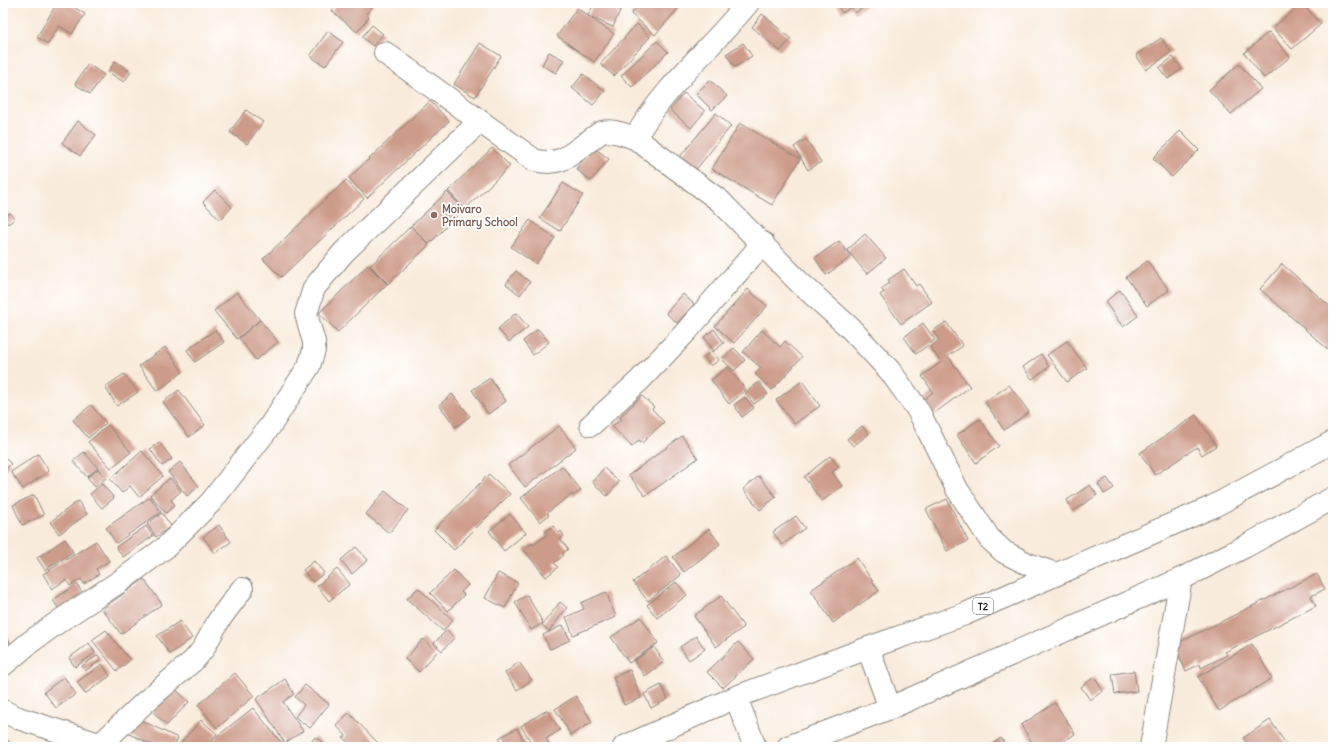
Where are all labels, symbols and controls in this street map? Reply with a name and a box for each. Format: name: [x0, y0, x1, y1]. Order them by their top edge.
place label: Moivaro Primary School: [442, 202, 518, 230]
marker: Moivaro Primary School: [429, 210, 439, 220]
road number: T2: [973, 598, 993, 614]

